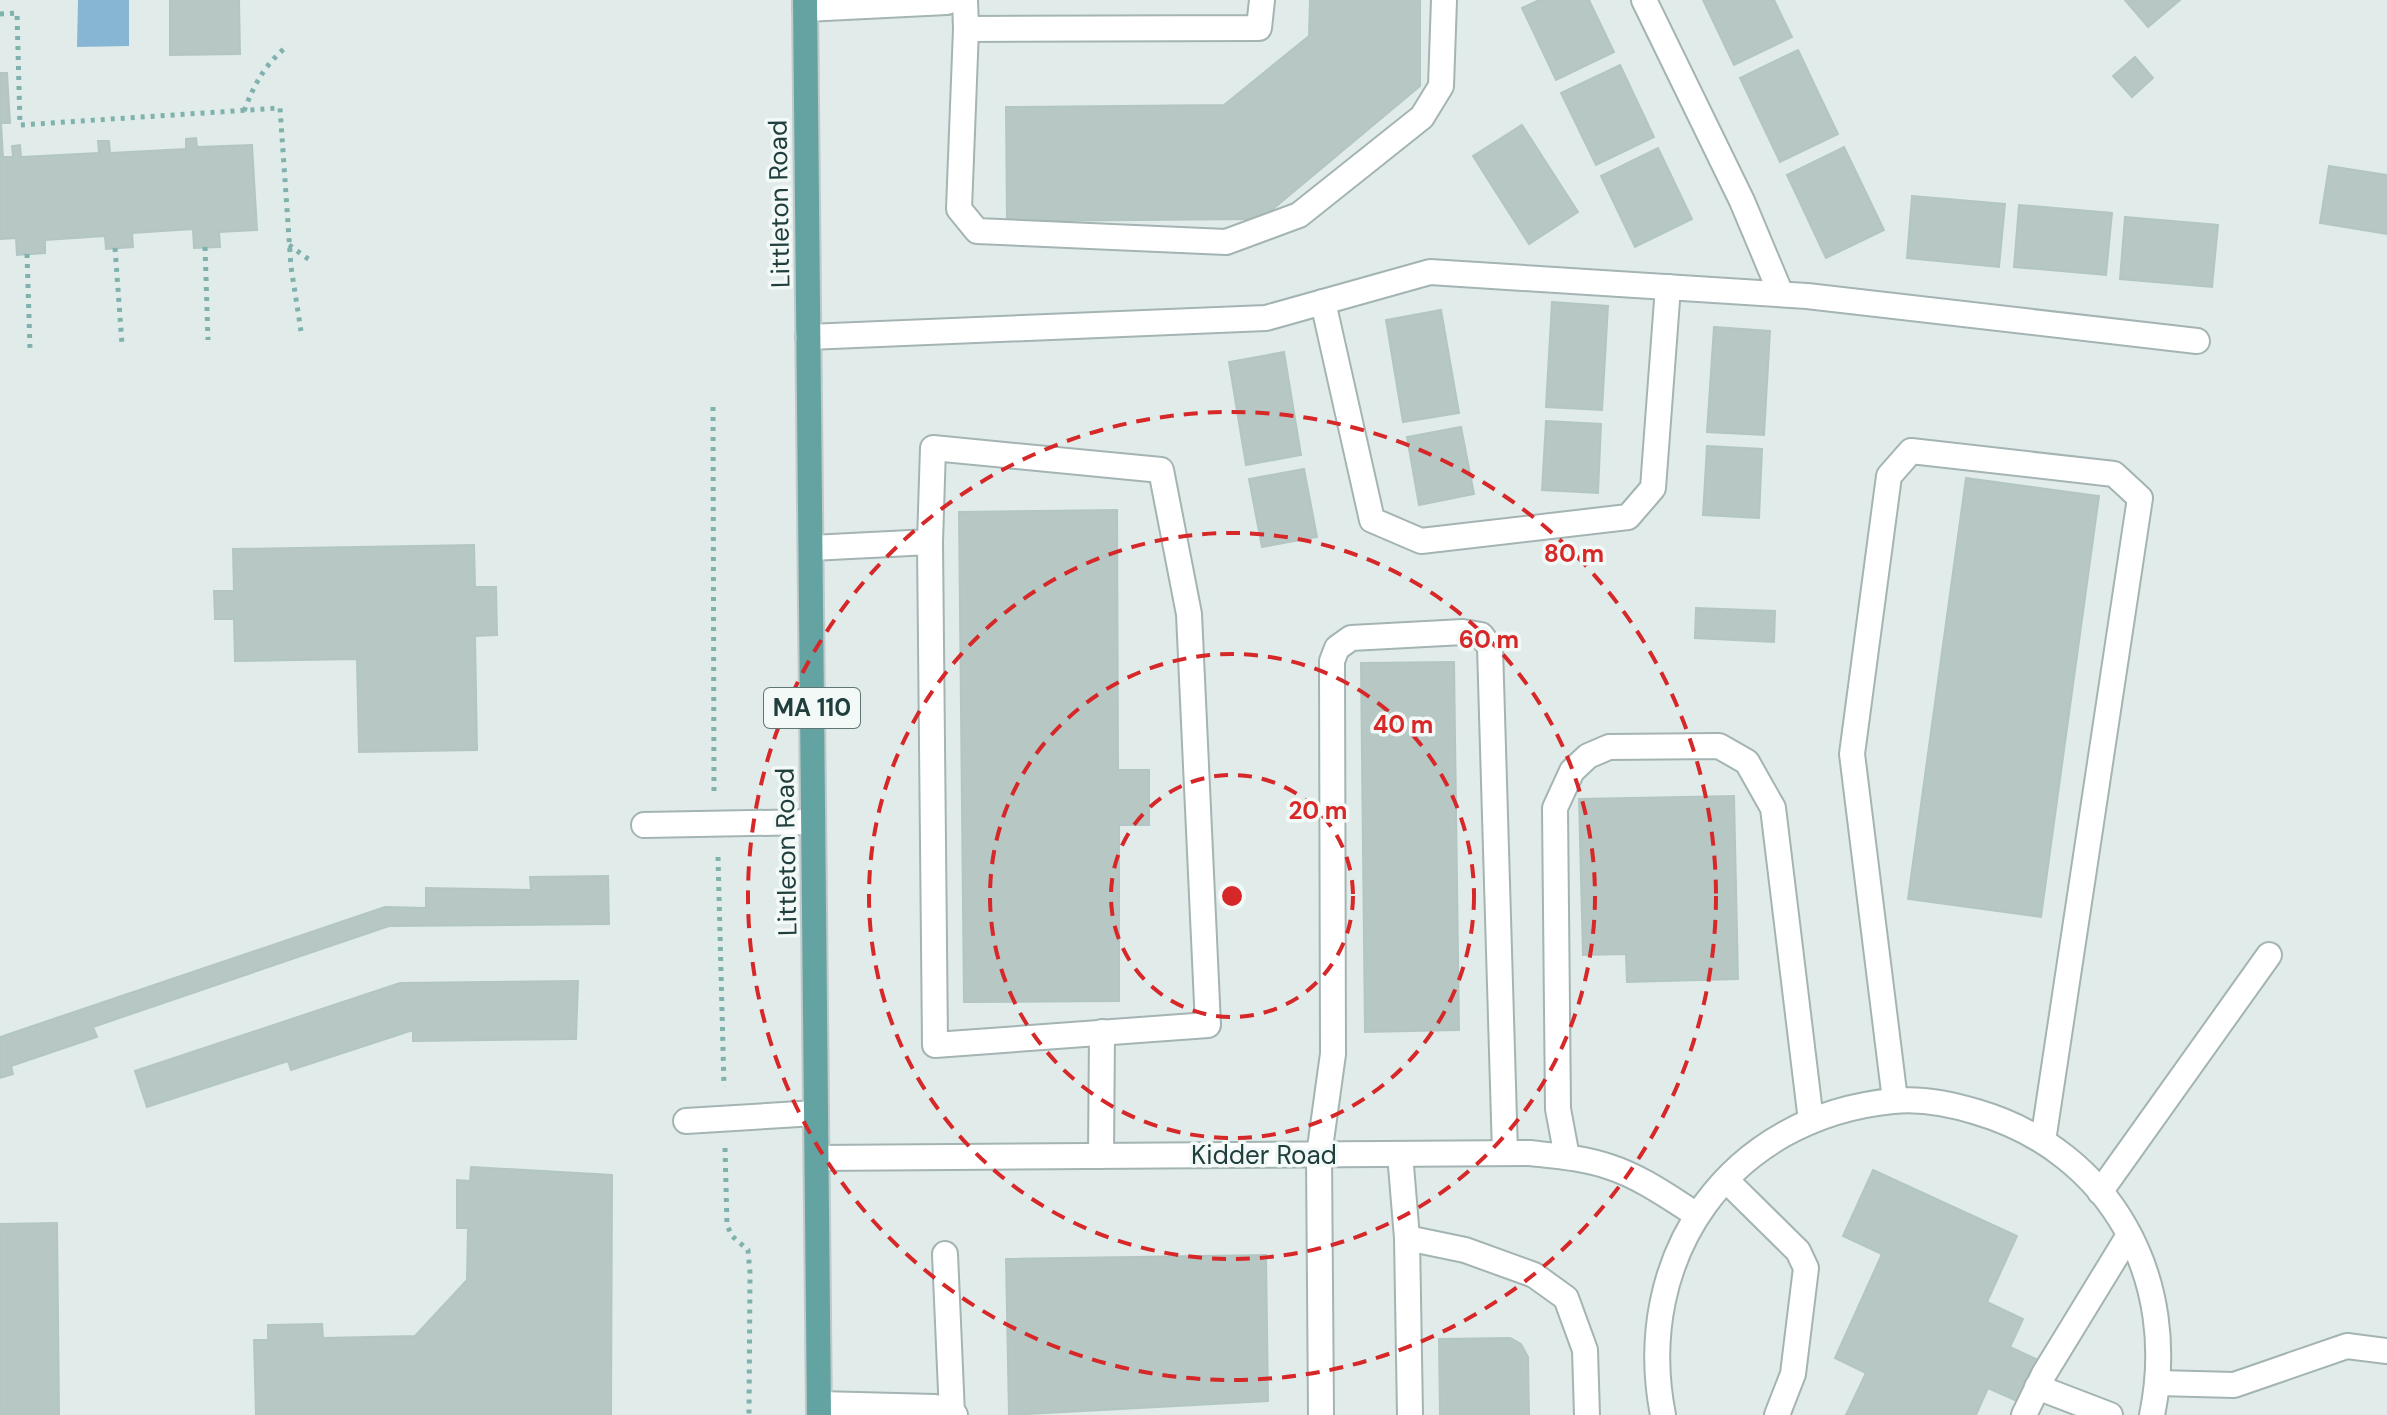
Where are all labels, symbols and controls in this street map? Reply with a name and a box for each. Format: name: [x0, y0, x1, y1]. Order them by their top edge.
street label: Littleton Road: [761, 120, 797, 288]
text: 80 m: [1544, 538, 1604, 569]
text: 60 m: [1459, 624, 1519, 655]
road number: MA 110: [764, 688, 860, 728]
text: 40 m: [1373, 709, 1433, 740]
street label: Littleton Road: [768, 768, 804, 936]
text: 20 m: [1289, 795, 1347, 826]
centre of rings: [1218, 882, 1246, 910]
street label: Kidder Road: [1191, 1138, 1337, 1172]

